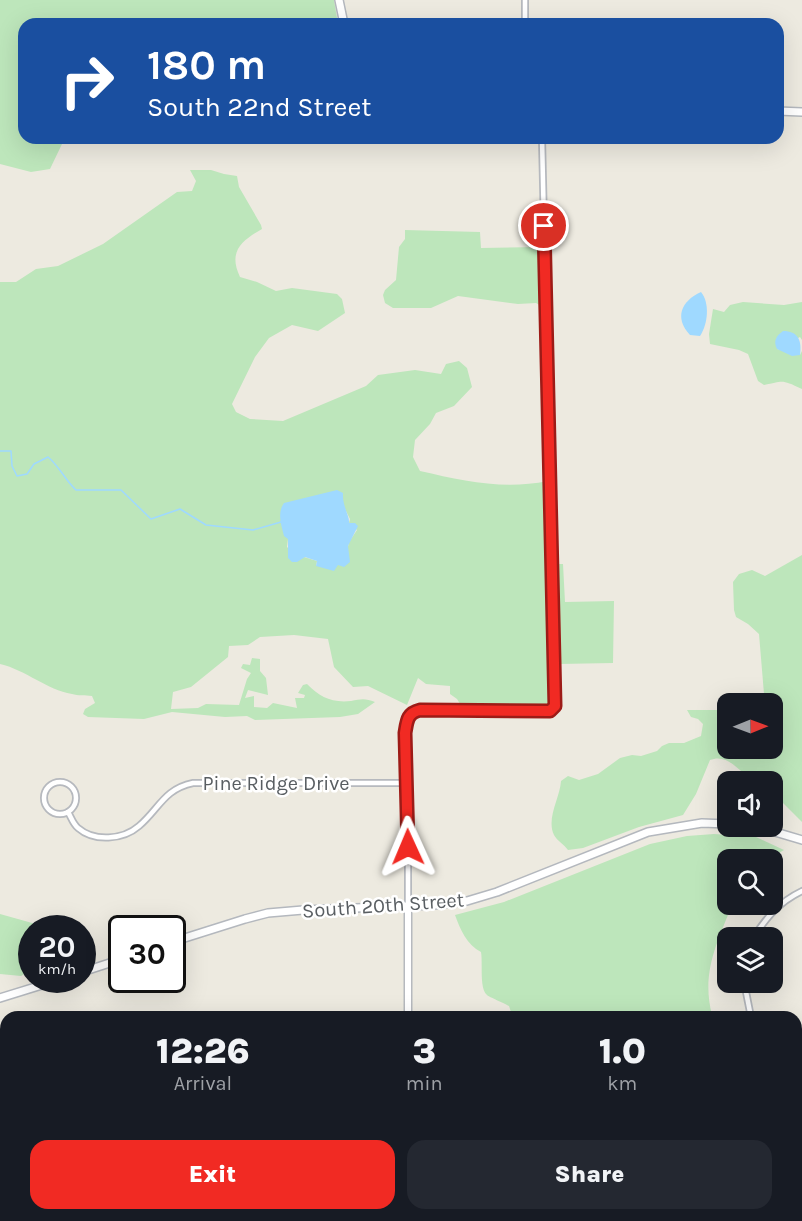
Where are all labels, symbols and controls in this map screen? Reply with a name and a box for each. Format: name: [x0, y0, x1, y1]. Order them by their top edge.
text: 180 m: [147, 40, 266, 90]
icon: right: [48, 42, 126, 120]
text: South 22nd Street: [147, 91, 371, 123]
pin: [518, 200, 569, 251]
icon: arrive: [527, 209, 560, 242]
north arrow: [717, 693, 783, 759]
map controls: [717, 693, 783, 993]
button: sound: [717, 771, 783, 837]
street label: Pine Ridge Drive: [202, 772, 350, 795]
position arrow: [376, 815, 440, 879]
button: search: [717, 849, 783, 915]
street label: South 20th Street: [301, 888, 465, 923]
speed limit sign: 30: [108, 915, 186, 993]
button: layers: [717, 927, 783, 993]
text: 20: [38, 929, 76, 965]
text: km/h: [38, 960, 76, 978]
text: 12:26: [156, 1030, 250, 1072]
text: 3: [412, 1030, 436, 1072]
text: 1.0: [599, 1030, 646, 1072]
text: Arrival: [174, 1072, 232, 1095]
text: min: [406, 1072, 443, 1095]
text: km: [607, 1072, 637, 1095]
button: Exit: [30, 1140, 395, 1209]
button: Share: [407, 1140, 772, 1209]

